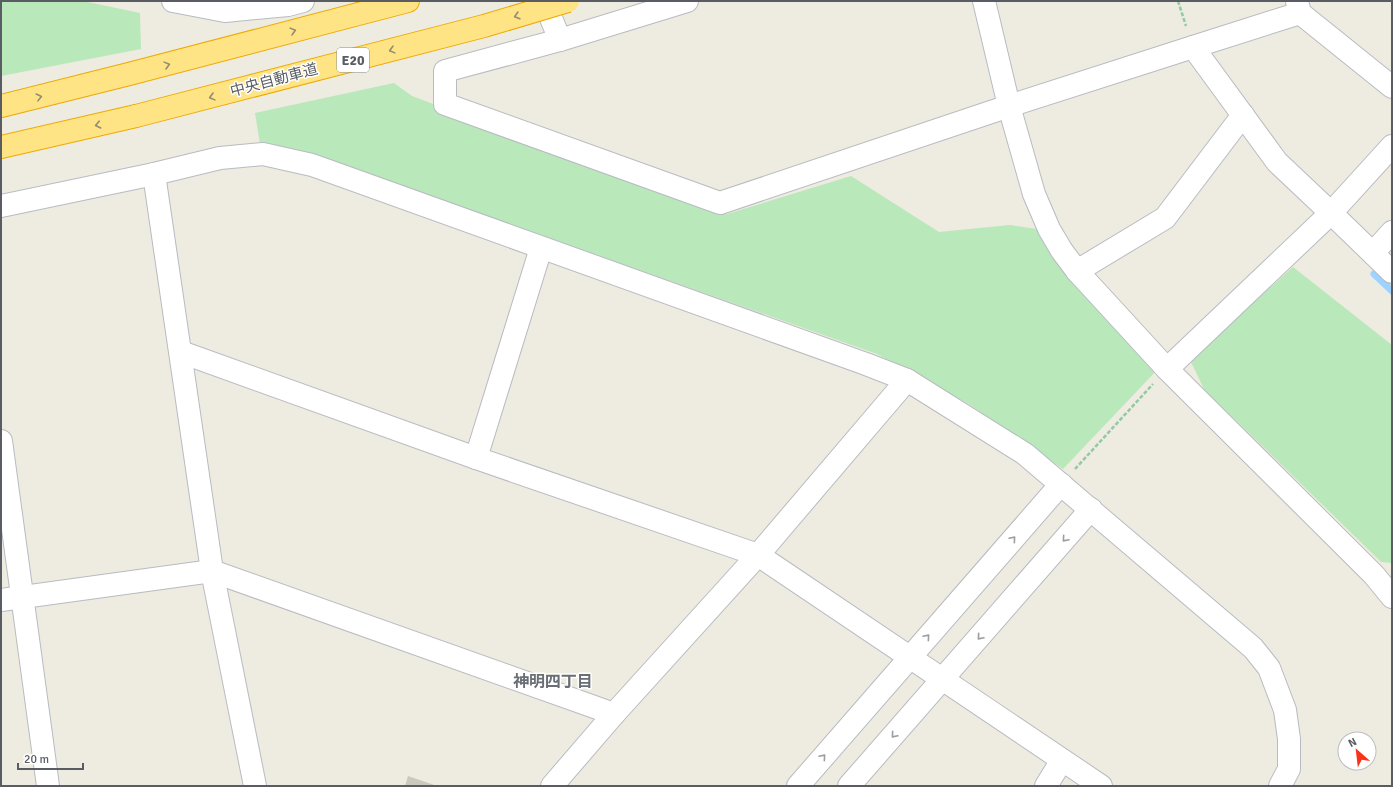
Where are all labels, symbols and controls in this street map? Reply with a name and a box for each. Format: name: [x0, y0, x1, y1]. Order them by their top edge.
one-way arrow: [514, 11, 521, 20]
one-way arrow: [289, 28, 296, 36]
one-way arrow: [389, 45, 395, 53]
road number: E20: [337, 48, 369, 72]
street label: 中央自動車道: [228, 60, 320, 100]
one-way arrow: [164, 61, 170, 69]
one-way arrow: [209, 92, 215, 100]
one-way arrow: [36, 93, 42, 101]
one-way arrow: [95, 120, 101, 128]
one-way arrow: [1063, 534, 1070, 541]
one-way arrow: [1008, 537, 1015, 544]
one-way arrow: [977, 632, 984, 639]
one-way arrow: [922, 634, 929, 642]
district label: 神明四丁目: [513, 672, 593, 692]
one-way arrow: [892, 730, 899, 737]
north arrow: [1337, 731, 1377, 771]
text: N: [1346, 735, 1359, 750]
scale bar: [18, 745, 83, 771]
text: 20 m: [24, 752, 49, 767]
one-way arrow: [819, 754, 826, 761]

